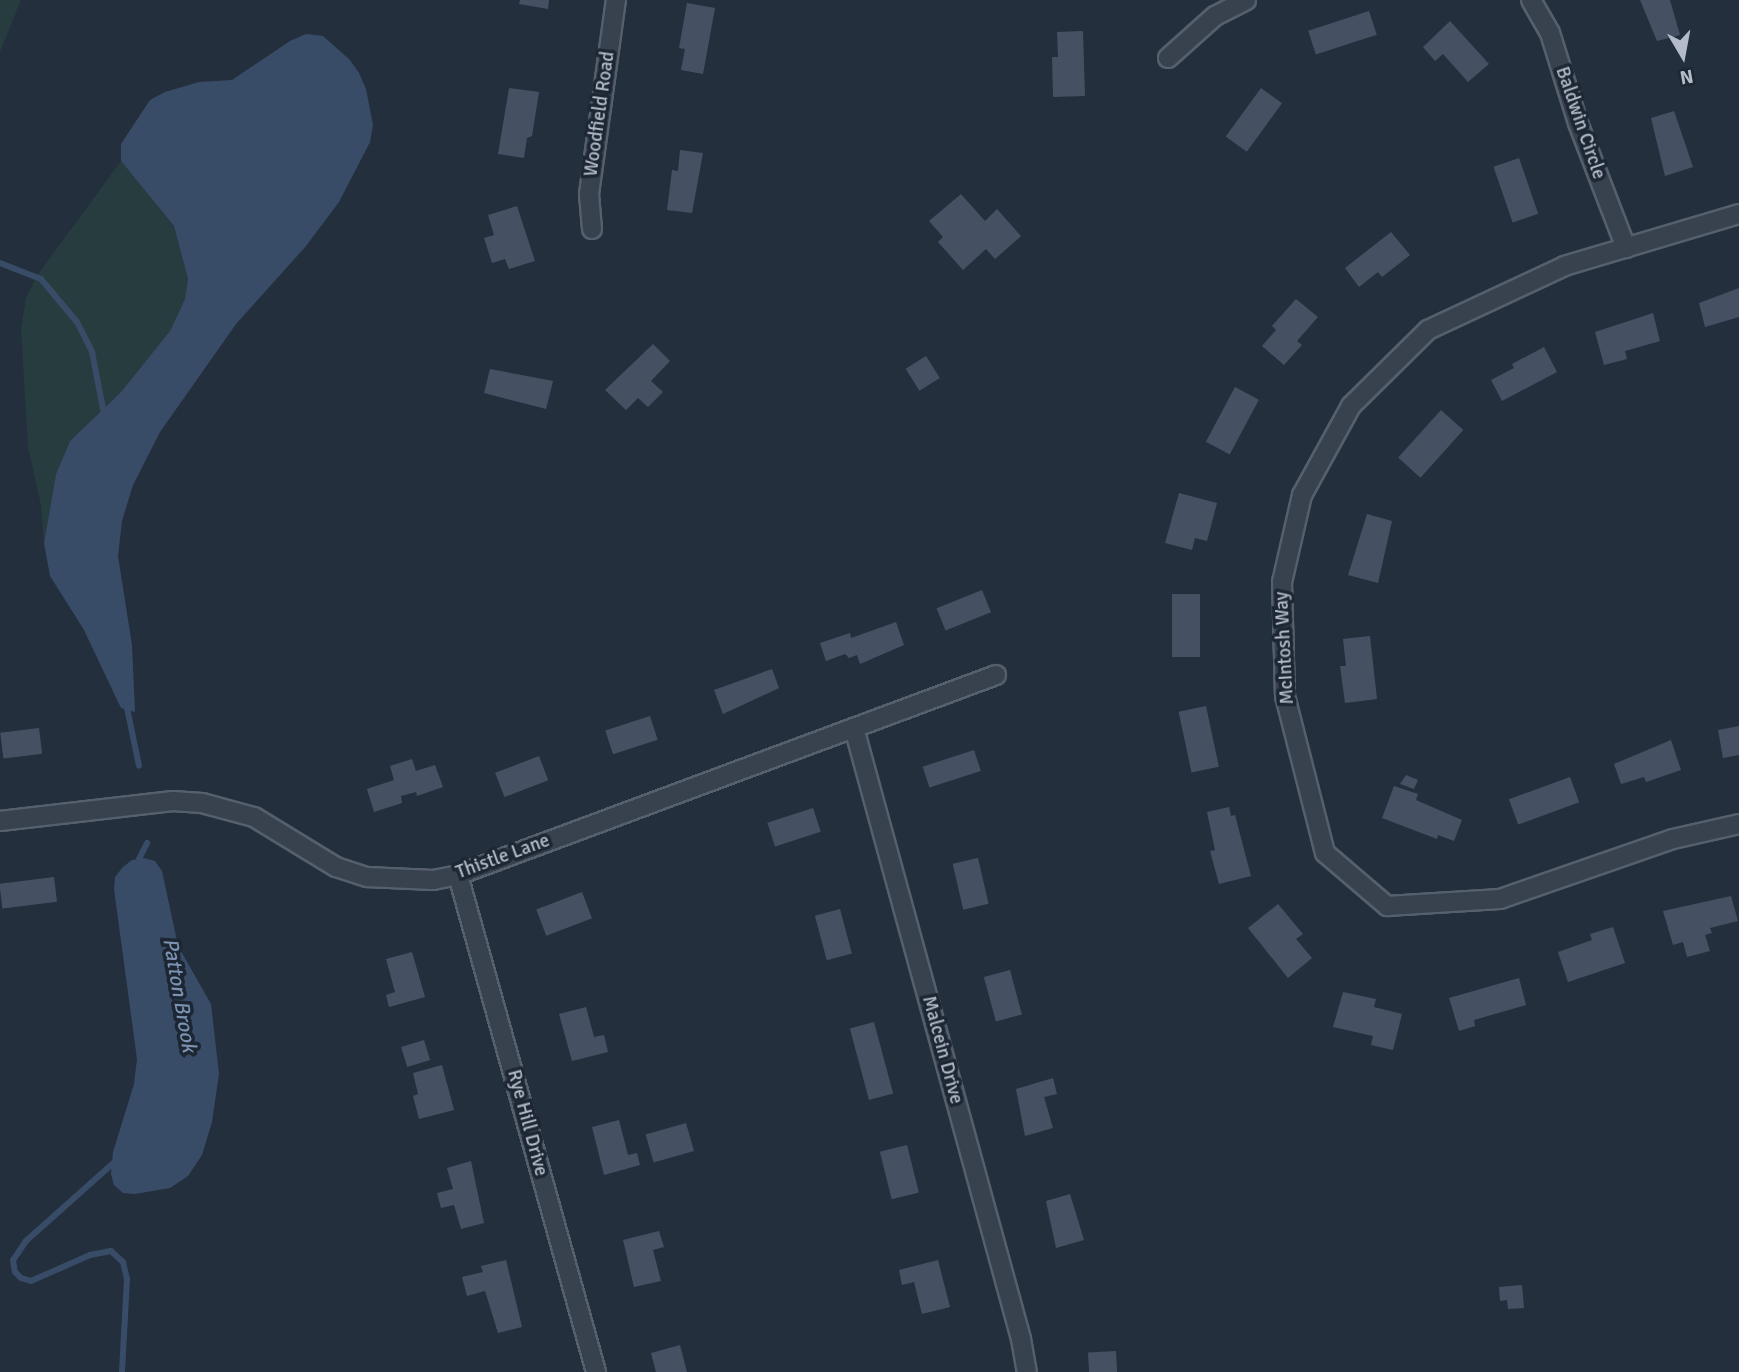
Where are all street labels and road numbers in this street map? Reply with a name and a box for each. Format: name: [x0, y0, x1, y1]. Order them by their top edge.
street label: Woodfield Road: [580, 50, 620, 178]
street label: Baldwin Circle: [1550, 64, 1610, 182]
street label: McIntosh Way: [1271, 591, 1299, 705]
street label: Thistle Lane: [453, 830, 553, 884]
street label: Malcein Drive: [917, 993, 967, 1107]
street label: Rye Hill Drive: [502, 1067, 552, 1179]

